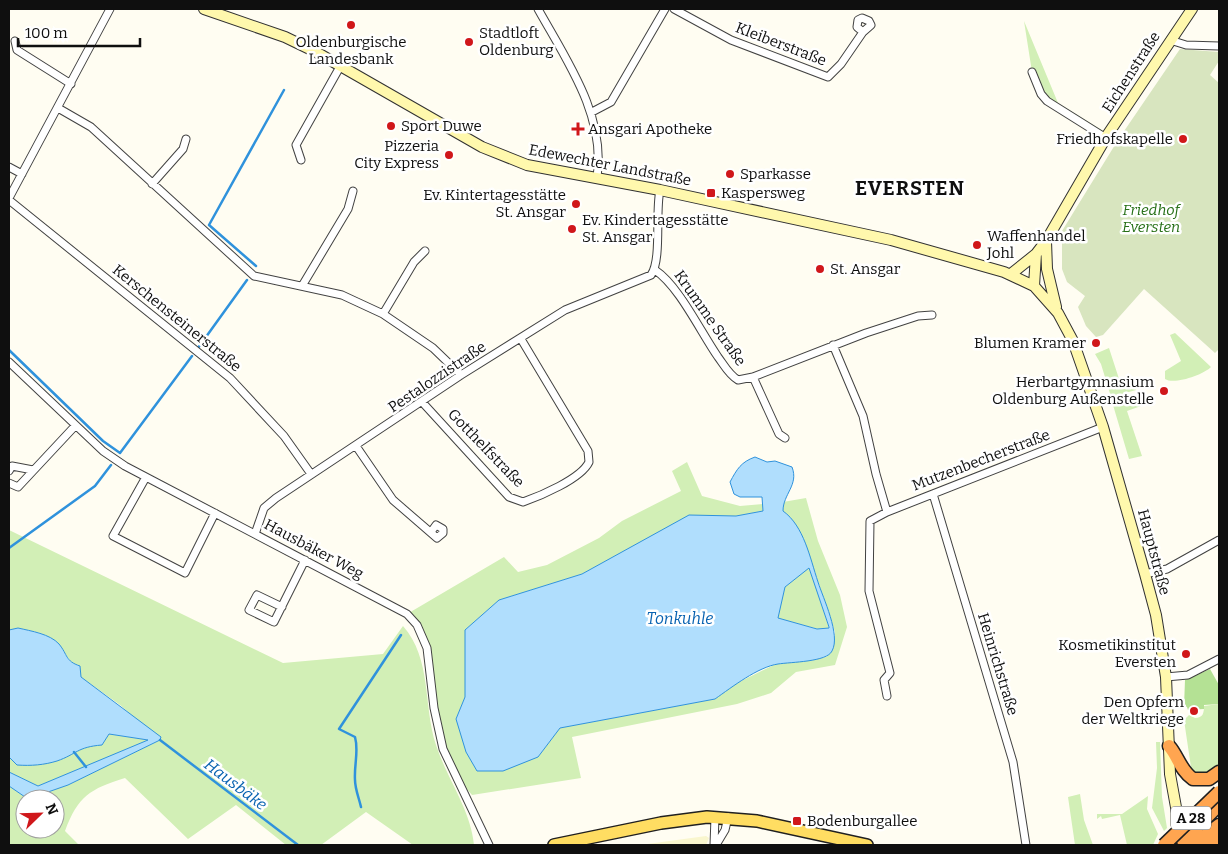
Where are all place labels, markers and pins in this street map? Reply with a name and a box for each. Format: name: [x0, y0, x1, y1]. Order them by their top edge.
marker: Oldenburgische Landesbank: [345, 19, 357, 31]
place label: Stadtloft Oldenburg: [479, 24, 554, 59]
place label: Oldenburgische Landesbank: [295, 33, 407, 68]
marker: Stadtloft Oldenburg: [463, 36, 475, 48]
place label: Sport Duwe: [401, 117, 482, 135]
marker: Sport Duwe: [385, 120, 397, 132]
place label: Ansgari Apotheke: [588, 120, 712, 138]
marker: Ansgari Apotheke: [572, 123, 584, 135]
place label: Friedhofskapelle: [1056, 130, 1173, 148]
marker: Friedhofskapelle: [1177, 133, 1189, 145]
place label: Pizzeria City Express: [354, 137, 439, 172]
marker: Pizzeria City Express: [443, 149, 455, 161]
place label: Sparkasse: [740, 165, 811, 183]
marker: Sparkasse: [724, 168, 736, 180]
place label: Kaspersweg: [721, 184, 805, 202]
place label: Ev. Kintertagesstätte St. Ansgar: [423, 186, 566, 221]
marker: Kaspersweg: [705, 187, 717, 199]
marker: Ev. Kintertagesstätte St. Ansgar: [570, 198, 582, 210]
place label: Ev. Kindertagesstätte St. Ansgar: [582, 211, 729, 246]
marker: Ev. Kindertagesstätte St. Ansgar: [566, 223, 578, 235]
place label: Waffenhandel Johl: [986, 227, 1086, 262]
marker: Waffenhandel Johl: [971, 239, 983, 251]
place label: St. Ansgar: [830, 260, 901, 278]
marker: St. Ansgar: [814, 263, 826, 275]
place label: Blumen Kramer: [974, 334, 1086, 352]
marker: Blumen Kramer: [1090, 337, 1102, 349]
place label: Herbartgymnasium Oldenburg Außenstelle: [992, 373, 1155, 408]
marker: Herbartgymnasium Oldenburg Außenstelle: [1158, 385, 1170, 397]
place label: Kosmetikinstitut Eversten: [1058, 636, 1177, 671]
marker: Kosmetikinstitut Eversten: [1180, 648, 1192, 660]
place label: Den Opfern der Weltkriege: [1081, 693, 1185, 728]
marker: Den Opfern der Weltkriege: [1188, 705, 1200, 717]
place label: Bodenburgallee: [807, 812, 918, 830]
marker: Bodenburgallee: [791, 815, 803, 827]

